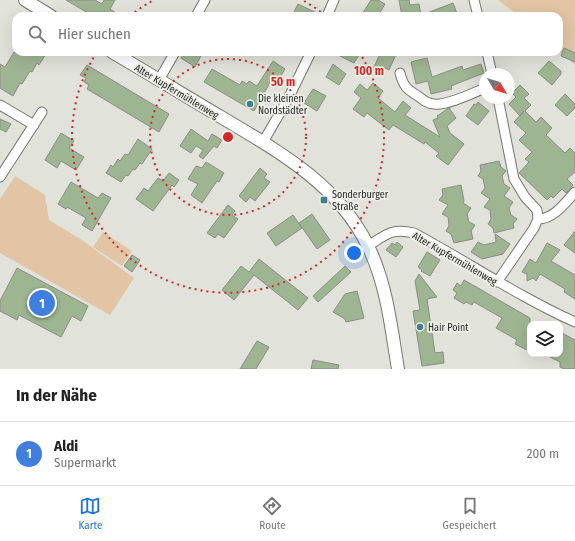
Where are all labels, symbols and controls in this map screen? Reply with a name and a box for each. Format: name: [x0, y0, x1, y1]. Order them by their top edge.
search box: [12, 12, 563, 56]
icon: search: [26, 23, 48, 45]
text: Hier suchen: [58, 25, 131, 43]
street label: Alter Kupfermühlenweg: [132, 62, 221, 122]
text: 100 m: [354, 64, 384, 78]
north arrow: [479, 68, 515, 104]
text: 50 m: [271, 75, 295, 89]
place label: Die kleinen Nordstädter: [258, 93, 308, 117]
marker: Die kleinen Nordstädter: [245, 99, 255, 109]
centre of rings: [221, 130, 235, 144]
place label: Sonderburger Straße: [332, 189, 389, 213]
marker: Sonderburger Straße: [319, 195, 329, 205]
street label: Alter Kupfermühlenweg: [410, 230, 499, 288]
your location: [344, 243, 364, 263]
pin: 1: [29, 288, 55, 318]
map controls: [527, 321, 563, 357]
button: layers: [527, 321, 563, 357]
marker: Hair Point: [415, 322, 425, 332]
place label: Hair Point: [428, 322, 469, 334]
text: In der Nähe: [16, 385, 97, 406]
text: Aldi: [54, 437, 78, 455]
text: 1: [26, 446, 32, 461]
text: 200 m: [527, 446, 559, 461]
text: Supermarkt: [54, 455, 116, 470]
tab: Karte: [79, 495, 102, 532]
tab: Route: [259, 495, 286, 532]
tab: Gespeichert: [443, 495, 496, 532]

